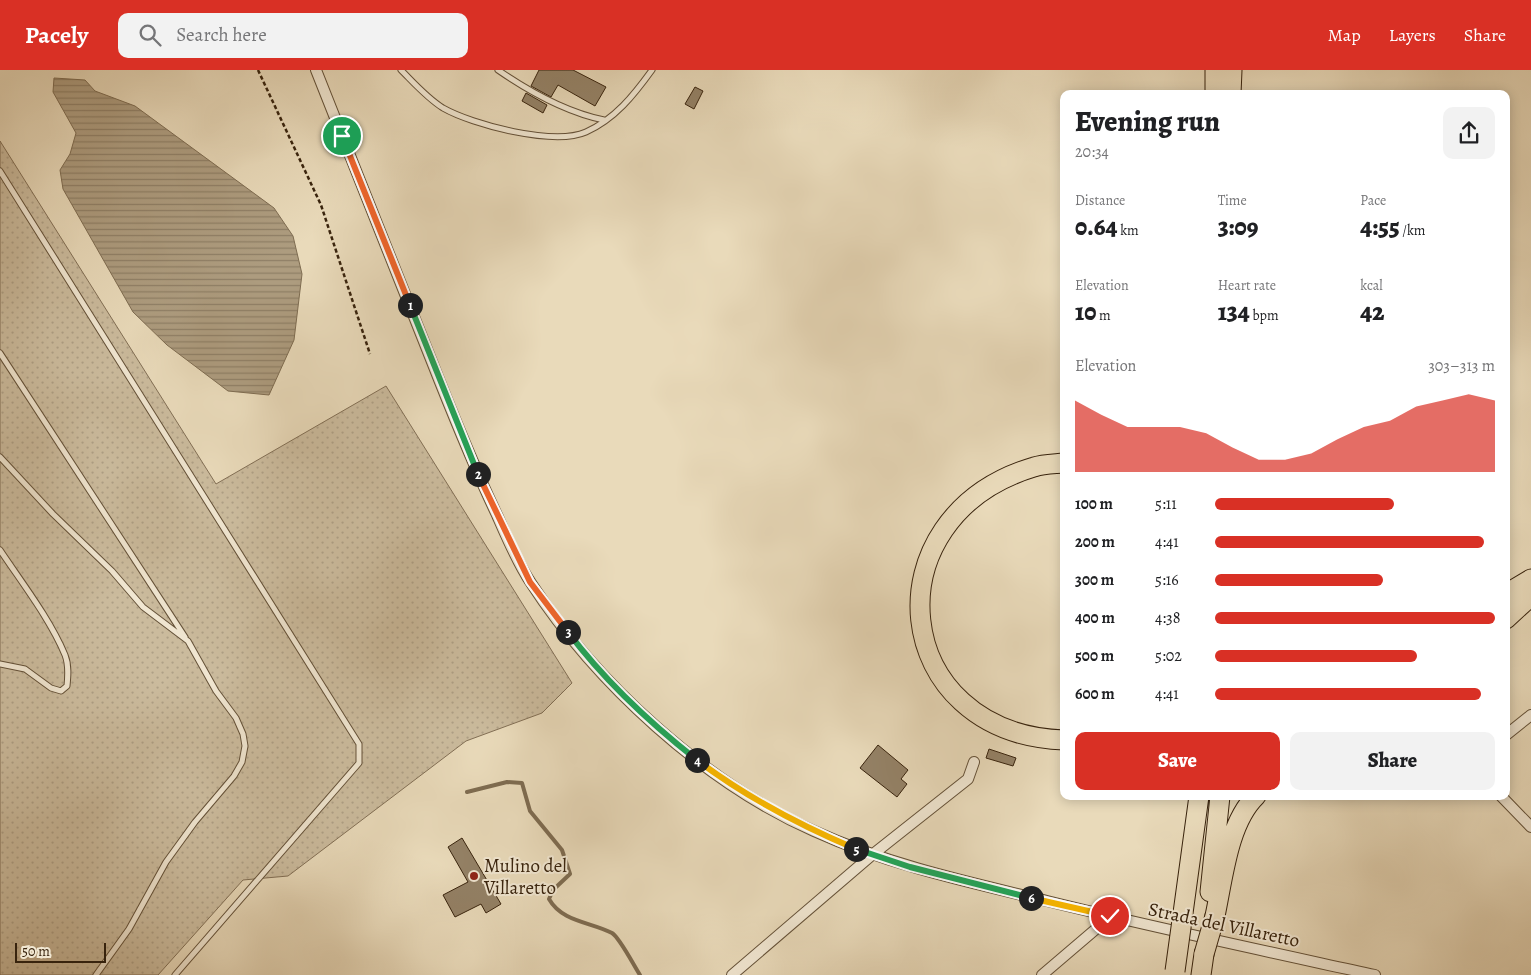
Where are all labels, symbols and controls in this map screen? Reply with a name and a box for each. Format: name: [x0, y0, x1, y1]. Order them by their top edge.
search box: [118, 13, 468, 58]
text: Pacely: [25, 19, 88, 51]
icon: search: [136, 21, 164, 49]
text: Search here: [176, 22, 267, 48]
text: Map: [1328, 23, 1361, 47]
text: Layers: [1389, 23, 1436, 47]
text: Share: [1464, 23, 1506, 47]
text: Evening run: [1075, 103, 1220, 141]
button: share: [1443, 107, 1495, 159]
pin: [321, 115, 363, 157]
icon: arrive: [328, 122, 356, 150]
text: 20:34: [1075, 141, 1109, 163]
text: Distance: [1075, 191, 1125, 210]
text: Time: [1218, 191, 1247, 210]
text: Pace: [1360, 191, 1386, 210]
text: 0.64: [1075, 210, 1117, 244]
text: 3:09: [1218, 210, 1258, 244]
text: 4:55: [1360, 210, 1400, 244]
text: km: [1117, 221, 1139, 240]
text: /km: [1400, 221, 1426, 240]
text: Elevation: [1075, 276, 1129, 295]
text: Heart rate: [1218, 276, 1276, 295]
text: kcal: [1360, 276, 1383, 295]
pin: 1: [398, 292, 422, 318]
text: 10: [1075, 295, 1096, 329]
text: 134: [1218, 295, 1250, 329]
text: 42: [1360, 295, 1385, 329]
text: 1: [408, 296, 413, 315]
text: m: [1096, 306, 1111, 325]
text: bpm: [1250, 306, 1279, 325]
text: Elevation: [1075, 355, 1136, 377]
text: 303–313 m: [1428, 355, 1495, 377]
pin: 2: [466, 462, 490, 486]
text: 2: [475, 465, 482, 484]
text: 100 m: [1075, 493, 1113, 515]
text: 5:11: [1155, 493, 1177, 515]
text: 200 m: [1075, 531, 1115, 553]
text: 4:41: [1155, 531, 1179, 553]
text: 300 m: [1075, 569, 1114, 591]
text: 5:16: [1155, 569, 1179, 591]
text: 400 m: [1075, 607, 1115, 629]
text: 4:38: [1155, 607, 1180, 629]
pin: 3: [556, 620, 580, 644]
text: 3: [565, 623, 572, 642]
text: 500 m: [1075, 645, 1114, 667]
text: 5:02: [1155, 645, 1182, 667]
text: 600 m: [1075, 683, 1115, 705]
text: 4:41: [1155, 683, 1179, 705]
button: Save: [1075, 732, 1280, 790]
button: Share: [1290, 732, 1495, 790]
pin: 4: [684, 748, 710, 772]
text: 4: [694, 751, 701, 770]
pin: 5: [844, 836, 868, 862]
text: 5: [854, 840, 859, 859]
place label: Mulino del Villaretto: [483, 853, 567, 901]
marker: Mulino del Villaretto: [468, 870, 480, 882]
pin: 6: [1018, 886, 1044, 910]
text: 6: [1028, 889, 1035, 908]
pin: [1089, 895, 1131, 937]
street label: Strada del Villaretto: [1146, 896, 1302, 954]
icon: check: [1096, 902, 1124, 930]
scale bar: [15, 940, 106, 963]
text: 50 m: [22, 942, 50, 961]

